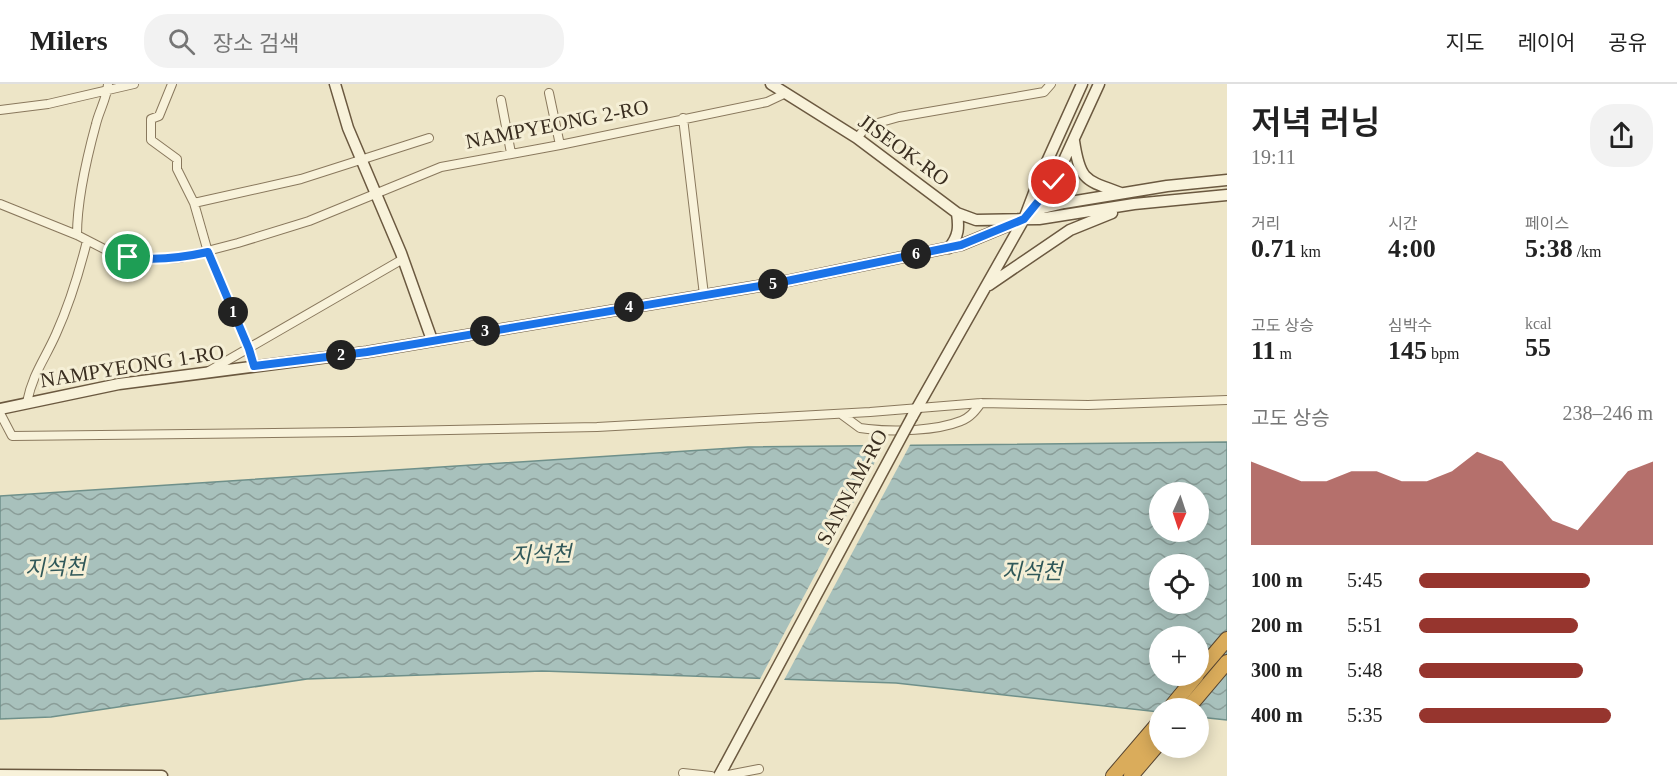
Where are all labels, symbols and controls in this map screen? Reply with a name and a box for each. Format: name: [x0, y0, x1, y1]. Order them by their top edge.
search box: [144, 14, 564, 68]
text: Milers: [30, 25, 108, 56]
icon: search: [165, 25, 198, 58]
text: 장소 검색: [213, 31, 299, 56]
text: 지도: [1446, 31, 1484, 55]
text: 레이어: [1517, 31, 1575, 55]
text: 공유: [1608, 31, 1647, 55]
street label: NAMPYEONG 2-RO: [463, 94, 651, 154]
button: share: [1590, 104, 1653, 167]
text: 저녁 러닝: [1251, 105, 1381, 141]
street label: JISEOK-RO: [854, 109, 954, 191]
text: 19:11: [1251, 146, 1296, 168]
pin: [1028, 156, 1079, 207]
icon: check: [1037, 165, 1070, 198]
text: 거리: [1251, 215, 1280, 232]
text: 시간: [1388, 215, 1417, 232]
text: 페이스: [1525, 215, 1569, 232]
pin: [102, 231, 153, 282]
text: 0.71: [1251, 234, 1297, 263]
text: 4:00: [1388, 234, 1436, 263]
text: 5:38: [1525, 234, 1573, 263]
pin: 6: [901, 239, 931, 269]
icon: arrive: [111, 240, 144, 273]
text: km: [1297, 243, 1321, 260]
text: /km: [1573, 243, 1602, 260]
text: 6: [912, 245, 920, 262]
pin: 5: [758, 269, 788, 299]
text: 5: [769, 275, 777, 292]
pin: 4: [614, 292, 644, 322]
pin: 1: [218, 297, 248, 327]
text: 4: [625, 298, 633, 315]
text: 1: [229, 303, 237, 320]
text: kcal: [1525, 315, 1552, 332]
pin: 3: [470, 316, 500, 346]
text: 고도 상승: [1251, 317, 1314, 334]
text: 심박수: [1388, 317, 1432, 334]
text: 3: [481, 322, 489, 339]
text: 55: [1525, 333, 1551, 362]
text: 11: [1251, 336, 1276, 365]
text: 145: [1388, 336, 1427, 365]
street label: NAMPYEONG 1-RO: [38, 340, 226, 392]
pin: 2: [326, 340, 356, 370]
text: m: [1276, 345, 1292, 362]
text: bpm: [1427, 345, 1459, 362]
text: 2: [337, 346, 345, 363]
text: 238–246 m: [1562, 402, 1653, 424]
text: 고도 상승: [1251, 407, 1330, 429]
street label: SANNAM-RO: [812, 425, 892, 549]
north arrow: [1149, 482, 1209, 542]
map controls: [1149, 482, 1209, 758]
water label: 지석천: [510, 541, 575, 568]
water label: 지석천: [24, 554, 89, 581]
button: locate: [1149, 554, 1209, 614]
water label: 지석천: [1002, 559, 1065, 584]
text: 100 m: [1251, 569, 1303, 591]
text: 5:45: [1347, 569, 1383, 591]
text: 200 m: [1251, 614, 1303, 636]
text: 5:51: [1347, 614, 1383, 636]
button: +: [1149, 626, 1209, 686]
text: 300 m: [1251, 659, 1303, 681]
text: 5:48: [1347, 659, 1383, 681]
button: −: [1149, 698, 1209, 758]
text: 400 m: [1251, 704, 1303, 726]
text: 5:35: [1347, 704, 1383, 726]

